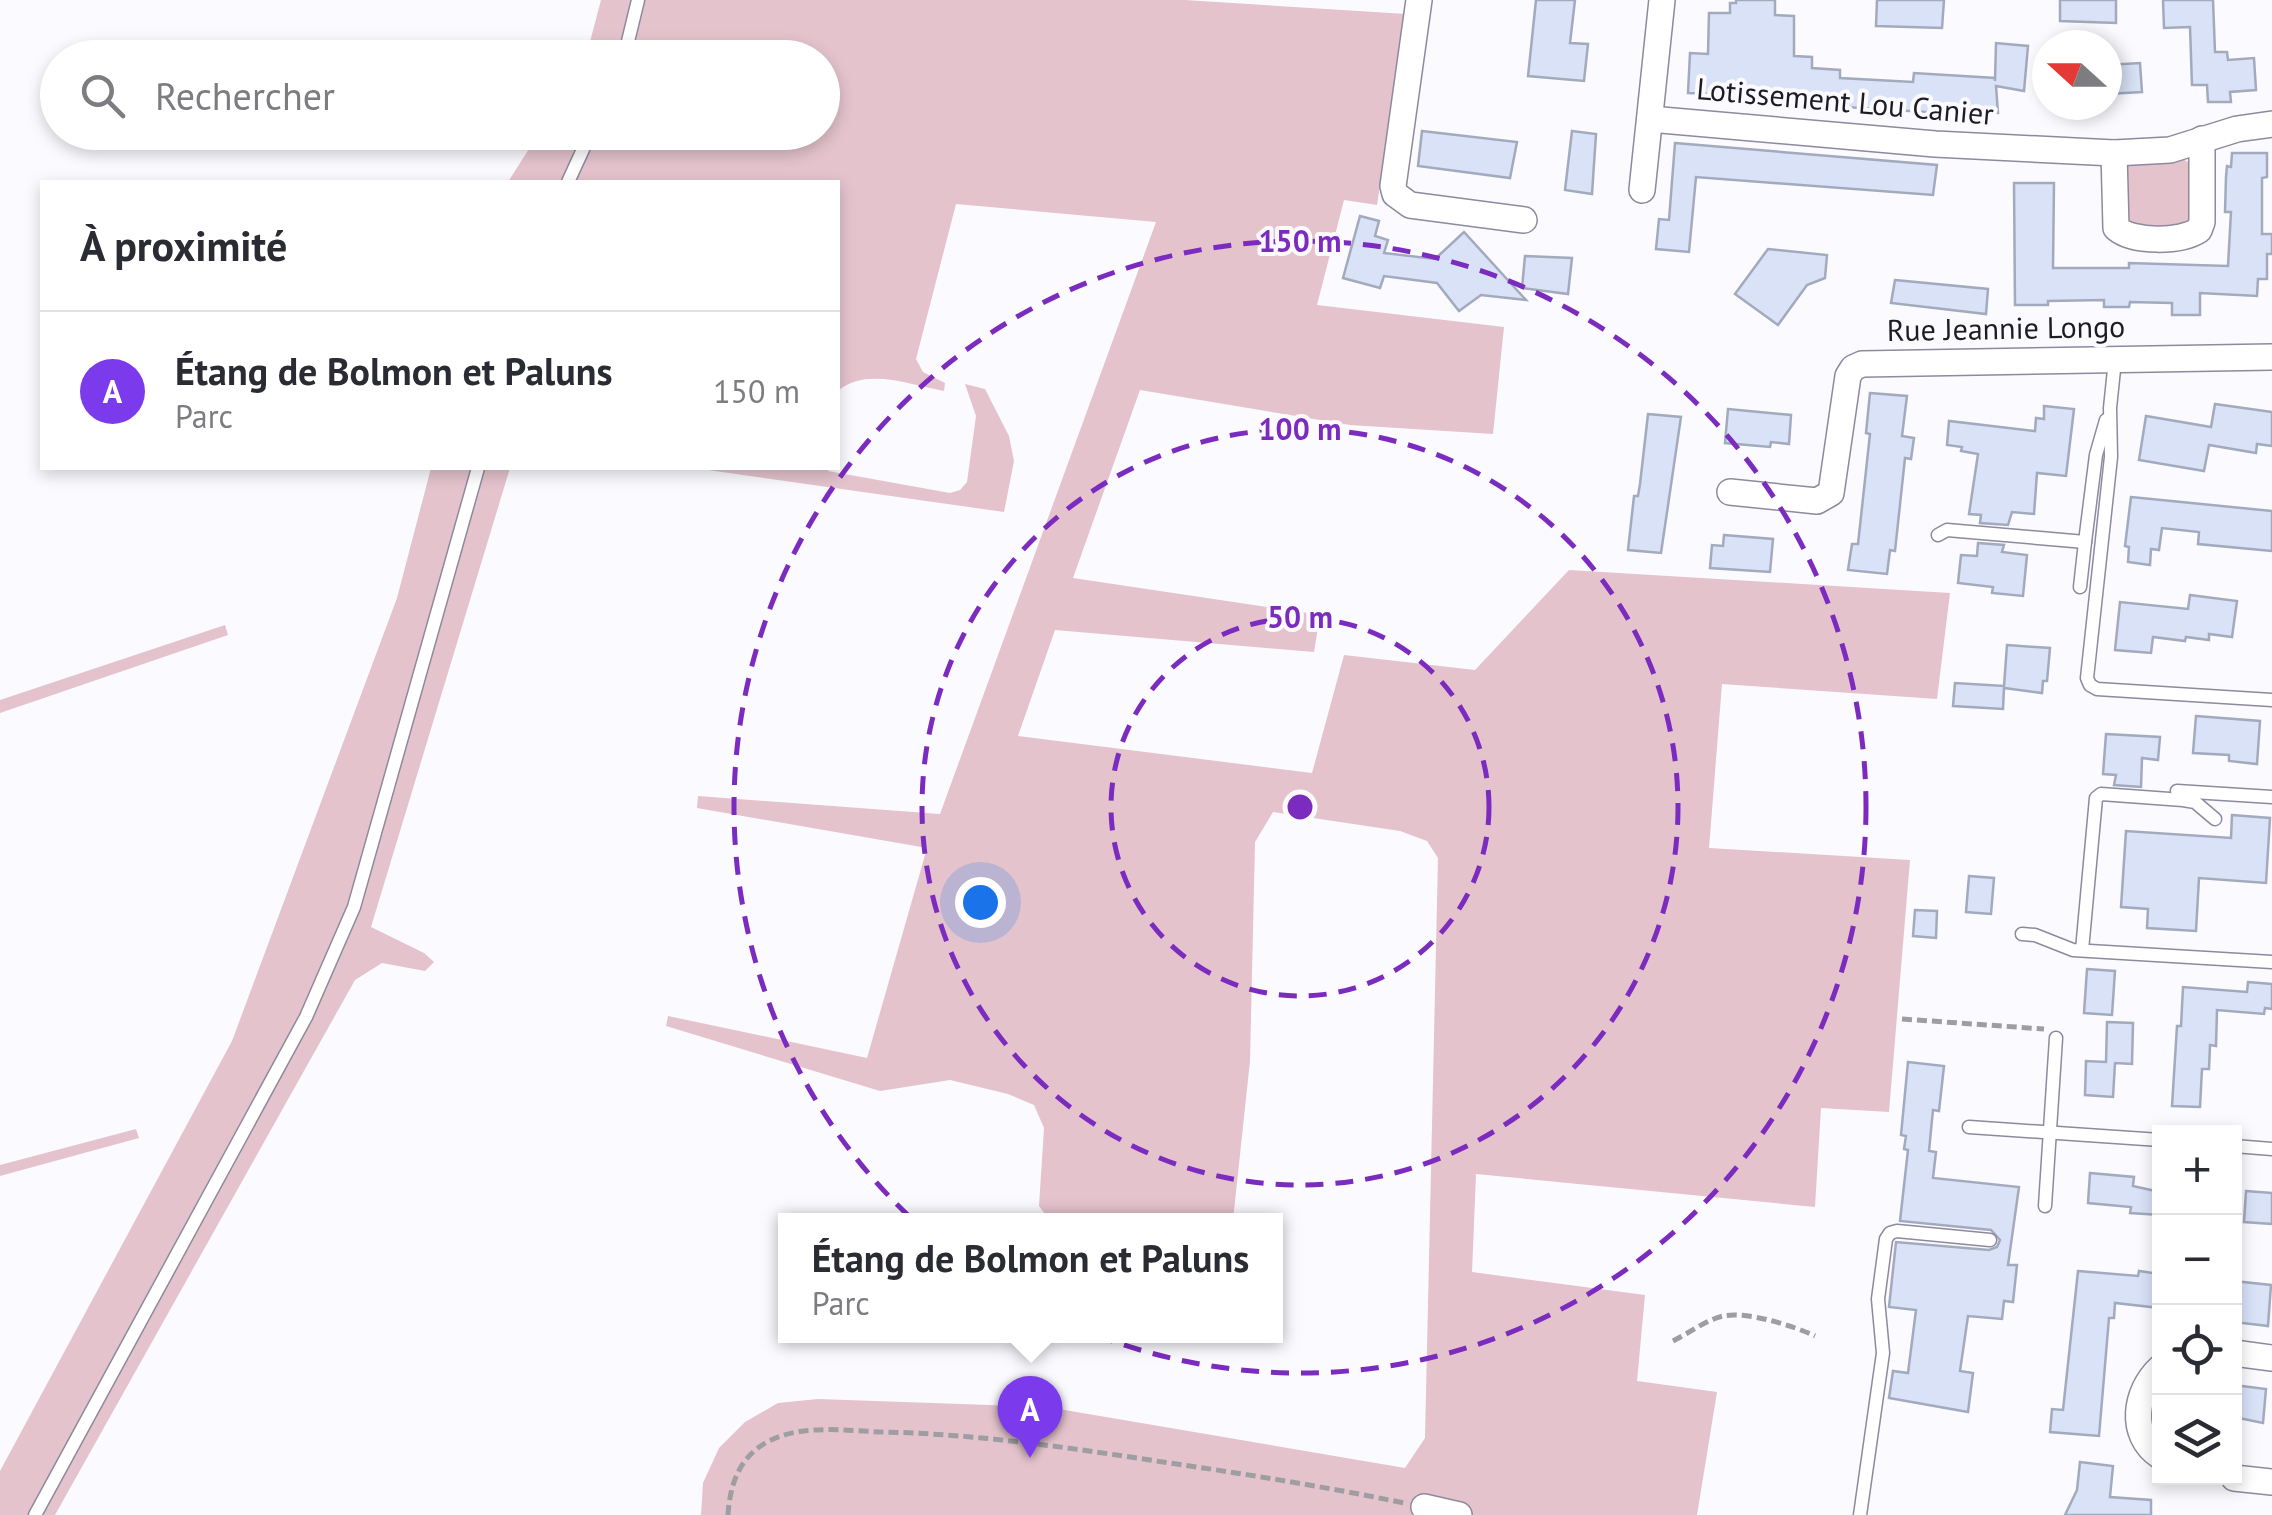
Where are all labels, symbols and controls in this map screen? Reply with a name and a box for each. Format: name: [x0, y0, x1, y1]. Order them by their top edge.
north arrow: [2032, 30, 2122, 120]
search box: [40, 40, 840, 150]
icon: search: [75, 68, 130, 123]
street label: Lotissement Lou Canier: [1695, 68, 1995, 133]
text: Rechercher: [155, 71, 335, 120]
text: À proximité: [80, 218, 287, 273]
text: 150 m: [1259, 221, 1341, 260]
street label: Rue Jeannie Longo: [1886, 306, 2125, 349]
text: Étang de Bolmon et Paluns: [175, 346, 612, 395]
text: A: [103, 370, 122, 412]
text: 150 m: [713, 370, 800, 412]
text: Parc: [175, 395, 233, 437]
text: 100 m: [1259, 409, 1341, 448]
text: 50 m: [1267, 597, 1333, 636]
centre of rings: [1282, 789, 1318, 825]
your location: [955, 877, 1006, 928]
map controls: [2152, 1125, 2242, 1485]
button: +: [2152, 1125, 2242, 1215]
popup: [778, 1213, 1283, 1343]
button: −: [2152, 1215, 2242, 1305]
text: Étang de Bolmon et Paluns: [812, 1233, 1249, 1282]
text: Parc: [812, 1282, 870, 1324]
button: locate: [2152, 1305, 2242, 1395]
pin: A: [998, 1376, 1062, 1458]
button: layers: [2152, 1395, 2242, 1485]

